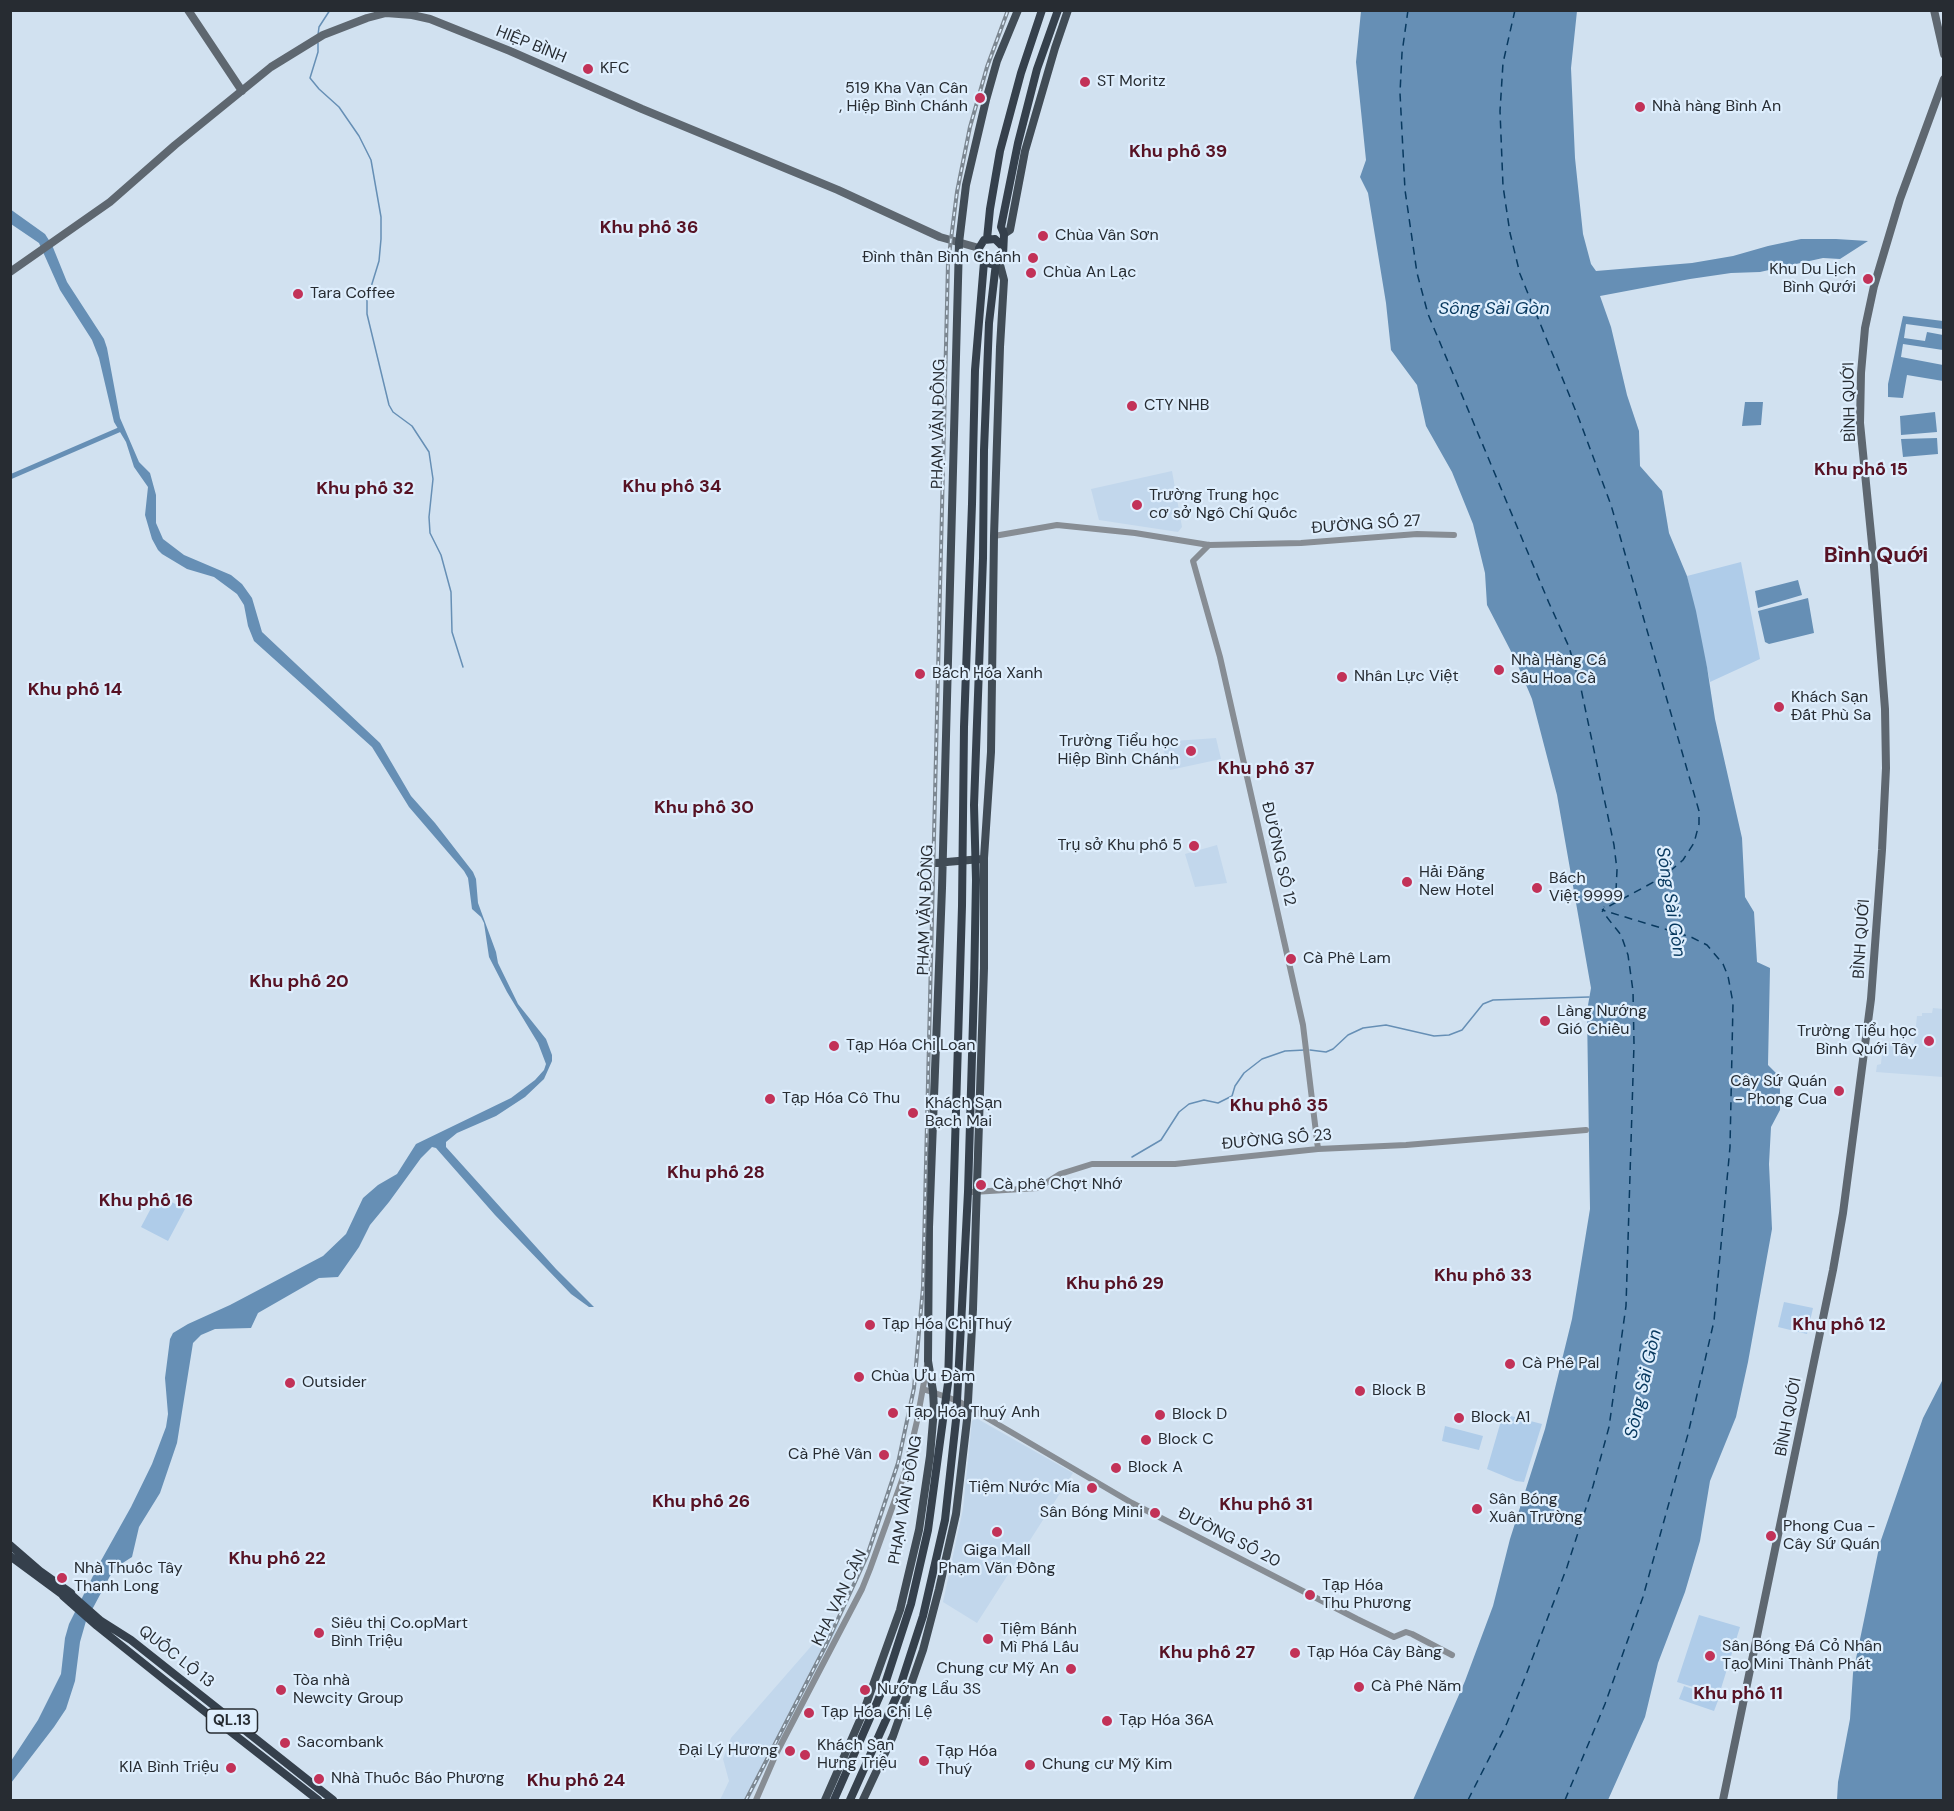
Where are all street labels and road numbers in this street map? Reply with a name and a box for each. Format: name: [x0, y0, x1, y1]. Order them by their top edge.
street label: HIỆP BÌNH: [493, 22, 569, 68]
street label: PHẠM VĂN ĐỒNG: [928, 359, 950, 489]
street label: BÌNH QUỚI: [1840, 362, 1860, 442]
street label: ĐƯỜNG SỐ 27: [1311, 512, 1421, 538]
street label: ĐƯỜNG SỐ 12: [1257, 800, 1299, 908]
street label: PHẠM VĂN ĐỒNG: [914, 844, 938, 976]
street label: BÌNH QUỚI: [1850, 898, 1874, 980]
street label: ĐƯỜNG SỐ 23: [1221, 1126, 1333, 1154]
street label: BÌNH QUỚI: [1772, 1376, 1806, 1458]
street label: PHẠM VĂN ĐỒNG: [885, 1434, 927, 1566]
street label: ĐƯỜNG SỐ 20: [1175, 1504, 1283, 1572]
street label: KHA VẠN CÂN: [808, 1547, 872, 1649]
street label: QUỐC LỘ 13: [134, 1622, 218, 1692]
road number: QL.13: [206, 1709, 258, 1733]

